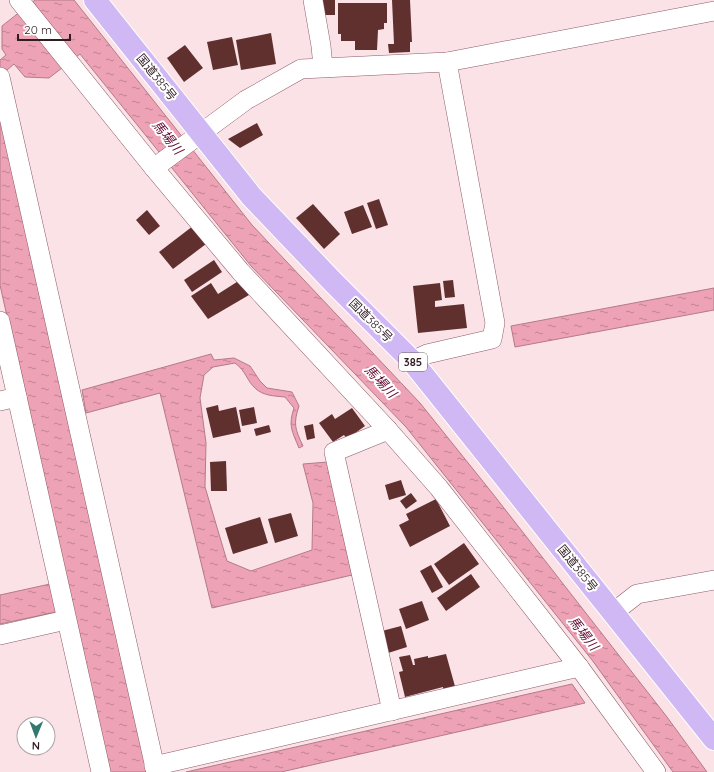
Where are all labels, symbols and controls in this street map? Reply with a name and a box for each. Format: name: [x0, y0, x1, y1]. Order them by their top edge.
scale bar: [18, 16, 70, 42]
text: 20 m: [24, 22, 52, 37]
street label: 国道385号: [134, 51, 180, 103]
water label: 馬場川: [150, 117, 188, 159]
street label: 国道385号: [346, 295, 396, 345]
road number: 385: [399, 353, 427, 371]
water label: 馬場川: [362, 361, 402, 402]
street label: 国道385号: [555, 542, 601, 594]
water label: 馬場川: [566, 613, 604, 655]
north arrow: [16, 716, 56, 756]
text: N: [32, 739, 40, 753]

